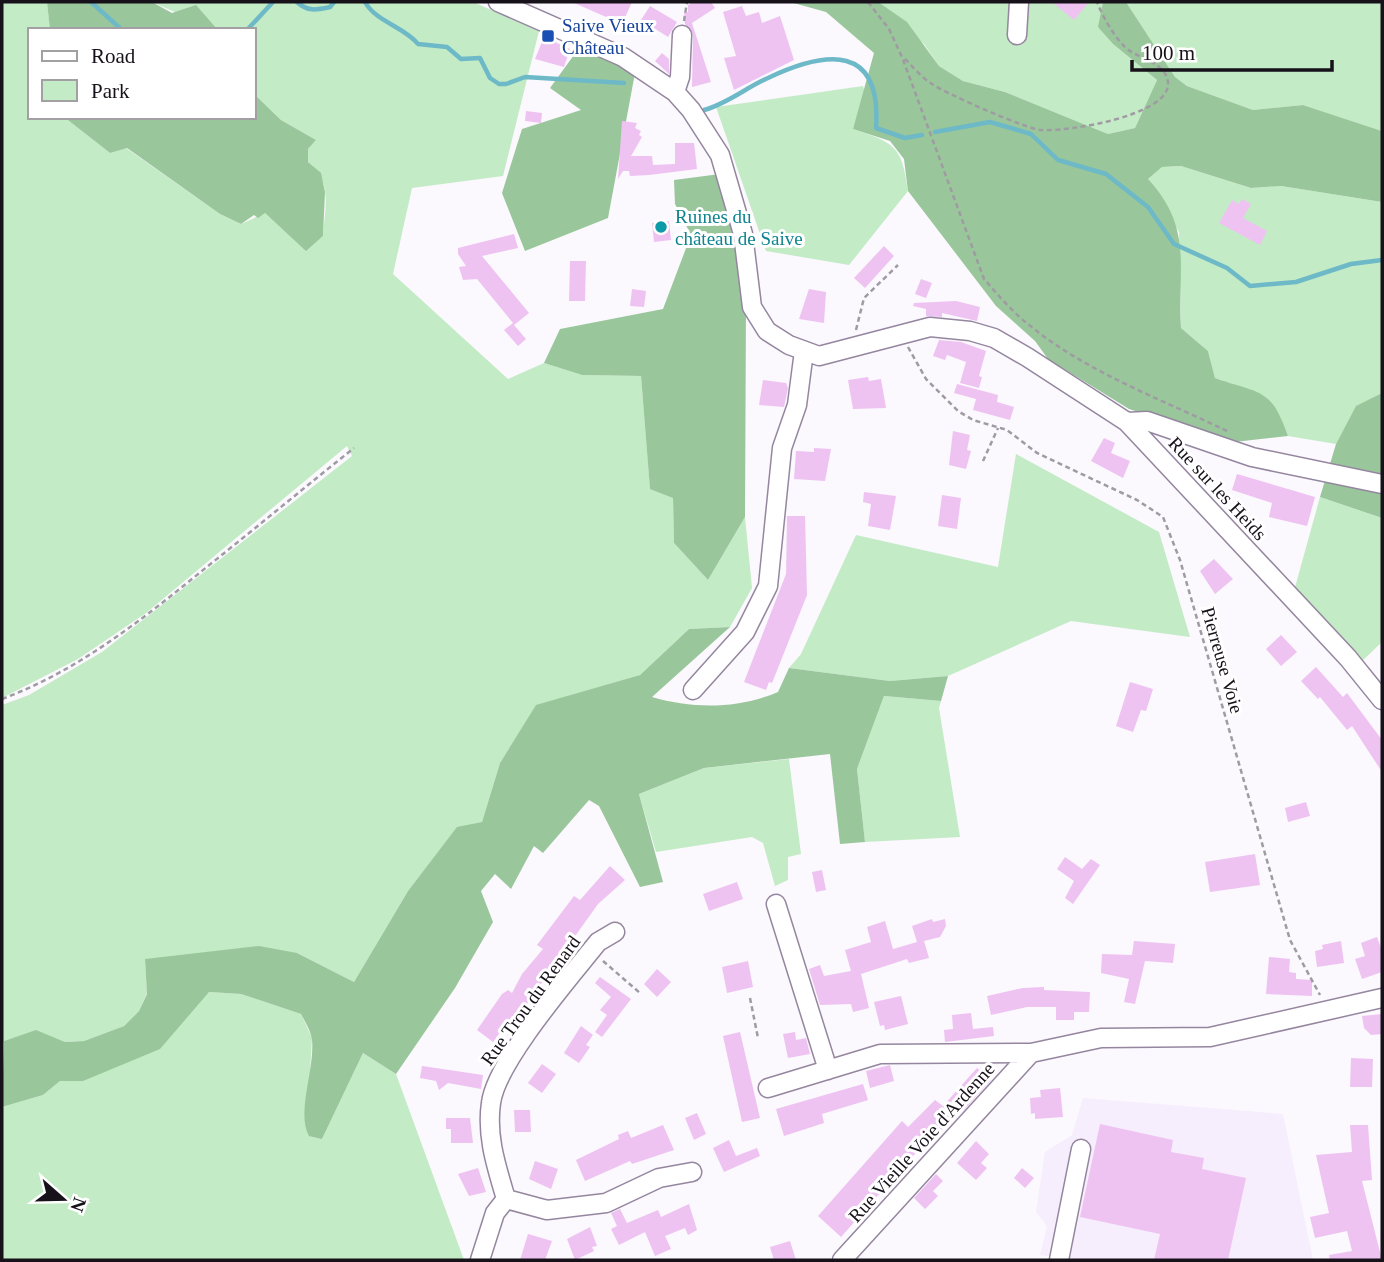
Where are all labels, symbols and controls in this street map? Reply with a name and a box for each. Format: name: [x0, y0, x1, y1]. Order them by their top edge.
place label: Saive Vieux Château: [562, 15, 654, 58]
legend: [28, 28, 256, 119]
marker: Saive Vieux Château: [540, 28, 556, 44]
scale bar: [1132, 28, 1332, 72]
text: 100 m: [1142, 41, 1195, 65]
text: Road: [91, 44, 136, 68]
text: Park: [91, 79, 130, 103]
place label: Ruines du château de Saive: [675, 206, 803, 249]
marker: Ruines du château de Saive: [653, 219, 669, 235]
street label: Rue sur les Heids: [1164, 432, 1271, 544]
street label: Pierreuse Voie: [1197, 605, 1248, 716]
street label: Rue Trou du Renard: [476, 931, 585, 1069]
street label: Rue Vieille Voie d'Ardenne: [844, 1058, 999, 1226]
north arrow: [28, 1164, 98, 1234]
text: N: [66, 1195, 91, 1215]

